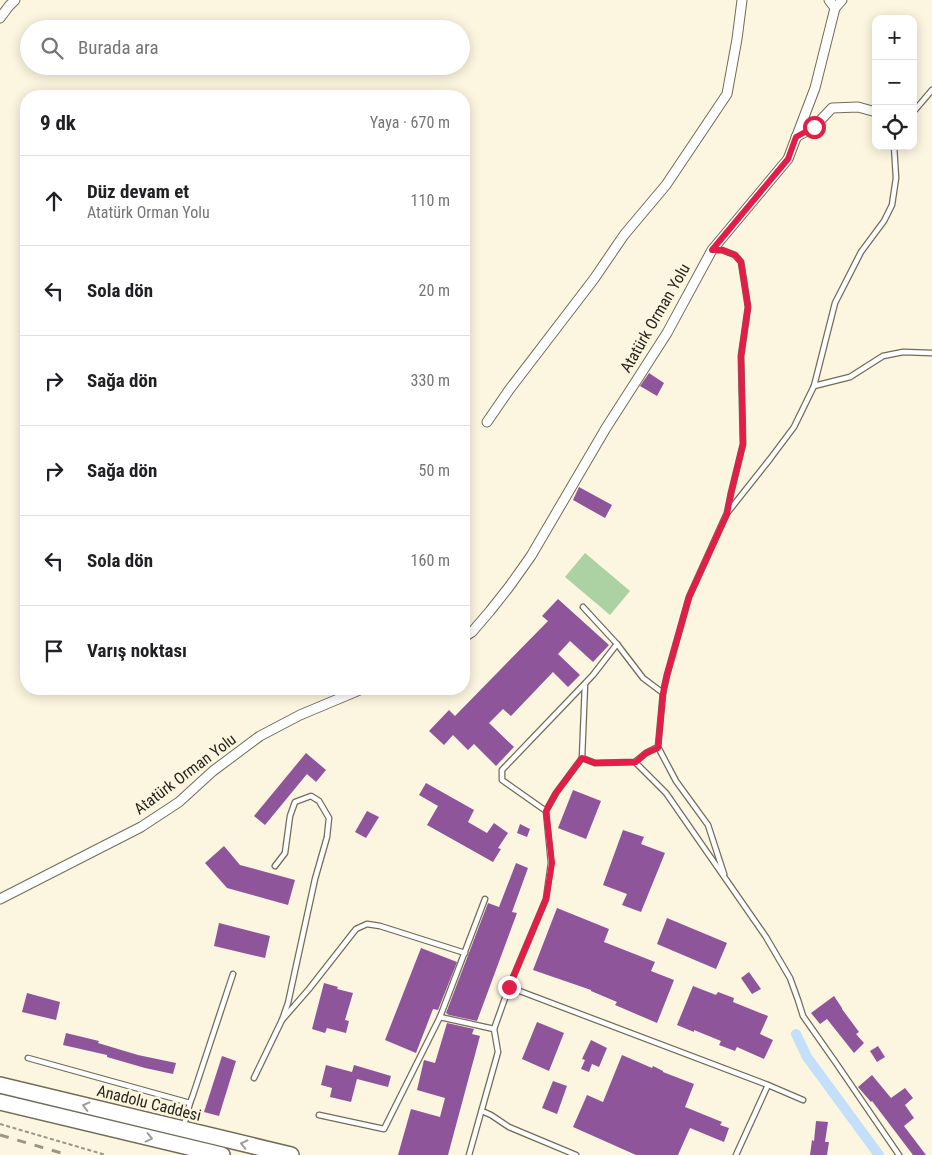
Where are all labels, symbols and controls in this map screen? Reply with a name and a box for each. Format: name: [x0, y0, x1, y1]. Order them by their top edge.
map controls: [872, 15, 917, 150]
button: +: [872, 15, 917, 60]
search box: [20, 20, 470, 75]
icon: search: [38, 34, 66, 62]
text: Burada ara: [78, 36, 159, 59]
button: −: [872, 60, 917, 105]
button: locate: [872, 105, 917, 150]
text: 9 dk: [40, 111, 76, 135]
text: Yaya · 670 m: [370, 113, 450, 132]
route start: [803, 116, 826, 139]
text: Düz devam et: [87, 180, 189, 203]
icon: ahead: [40, 187, 68, 215]
text: 110 m: [411, 191, 450, 210]
text: Atatürk Orman Yolu: [87, 203, 210, 222]
street label: Atatürk Orman Yolu: [616, 260, 694, 376]
icon: left: [40, 277, 68, 305]
text: Sola dön: [87, 279, 153, 302]
text: 20 m: [418, 281, 450, 300]
icon: right: [40, 367, 68, 395]
text: Sağa dön: [87, 369, 157, 392]
text: 330 m: [411, 371, 450, 390]
icon: right: [40, 457, 68, 485]
text: Sağa dön: [87, 459, 157, 482]
text: 50 m: [418, 461, 450, 480]
icon: left: [40, 547, 68, 575]
text: Sola dön: [87, 549, 153, 572]
text: 160 m: [411, 551, 450, 570]
icon: arrive: [40, 637, 68, 665]
text: Varış noktası: [87, 639, 187, 662]
street label: Atatürk Orman Yolu: [130, 730, 240, 818]
route end: [498, 976, 521, 999]
street label: Anadolu Caddesi: [95, 1081, 203, 1125]
one-way arrow: [81, 1101, 90, 1112]
one-way arrow: [145, 1132, 154, 1143]
one-way arrow: [239, 1139, 248, 1150]

